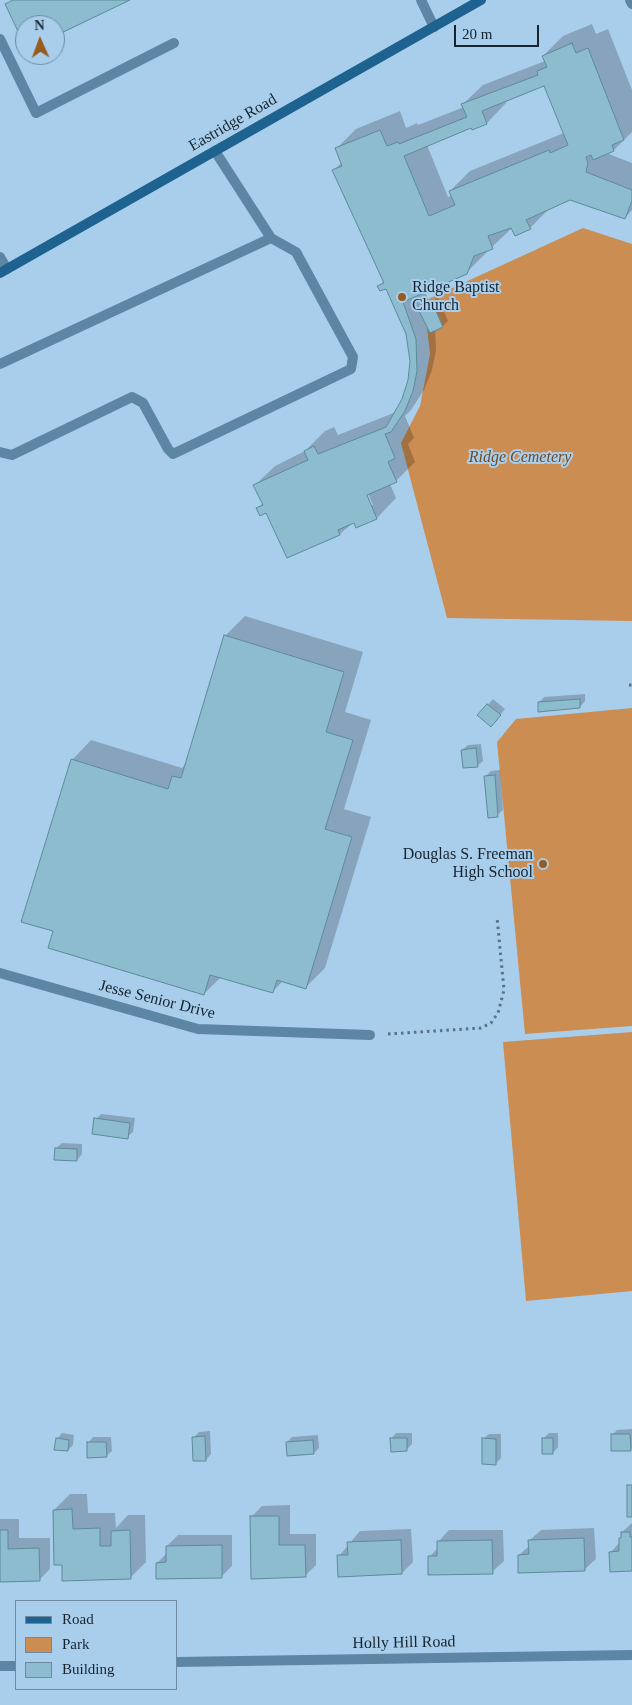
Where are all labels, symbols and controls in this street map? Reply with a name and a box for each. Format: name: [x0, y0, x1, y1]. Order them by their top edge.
north arrow: [15, 15, 65, 65]
scale bar: [457, 15, 542, 47]
text: N: [34, 18, 45, 33]
text: 20 m: [462, 26, 492, 42]
street label: Eastridge Road: [186, 90, 280, 156]
place label: Ridge Baptist Church: [412, 278, 500, 316]
marker: Ridge Baptist Church: [396, 291, 408, 303]
park label: Ridge Cemetery: [469, 448, 571, 468]
place label: Douglas S. Freeman High School: [403, 845, 533, 883]
marker: Douglas S. Freeman High School: [537, 858, 549, 870]
street label: Jesse Senior Drive: [97, 976, 217, 1024]
legend: [15, 1600, 178, 1690]
text: Road: [62, 1611, 94, 1627]
street label: Holly Hill Road: [352, 1633, 456, 1653]
text: Park: [62, 1636, 90, 1652]
text: Building: [62, 1661, 115, 1677]

